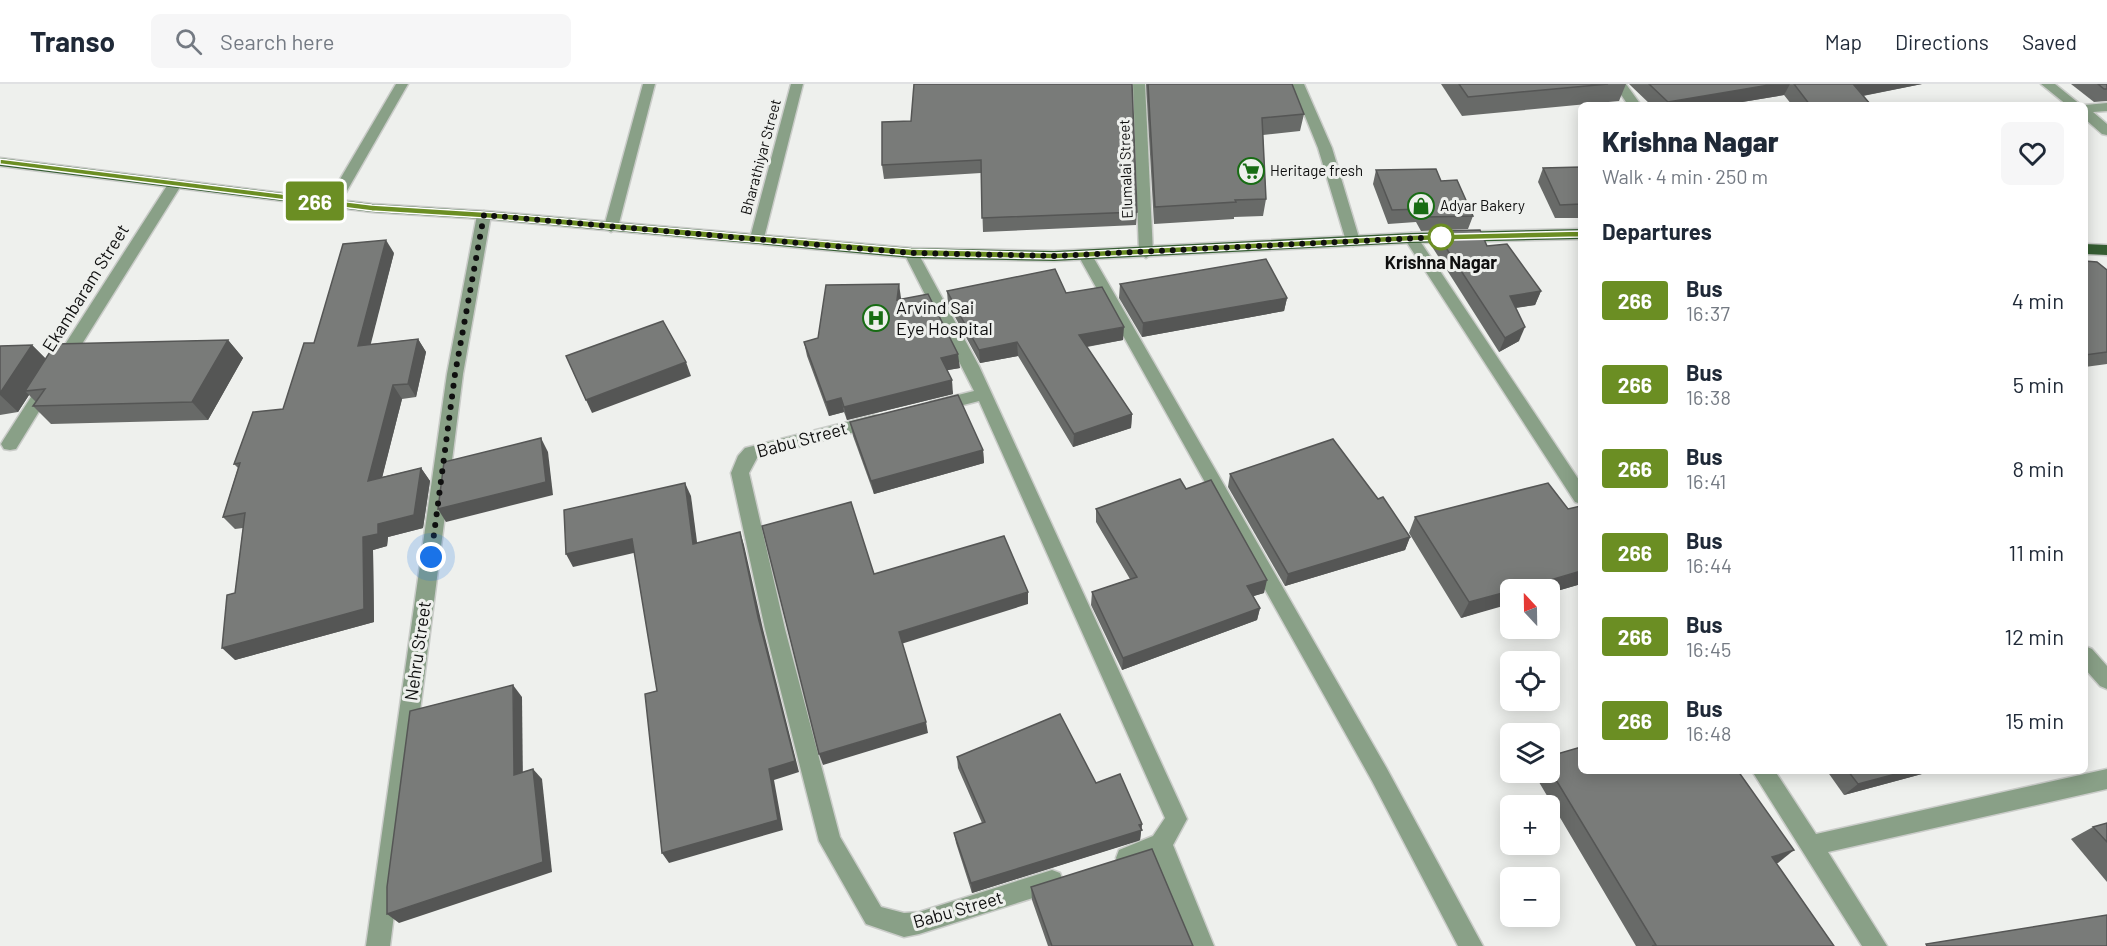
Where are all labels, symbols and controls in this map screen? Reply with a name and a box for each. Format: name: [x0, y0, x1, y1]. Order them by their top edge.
search box: [151, 14, 571, 68]
text: Transo: [30, 24, 115, 58]
icon: search: [172, 25, 205, 58]
text: Search here: [220, 28, 334, 54]
text: Map: [1825, 29, 1862, 54]
text: Directions: [1895, 29, 1989, 54]
text: Saved: [2022, 29, 2077, 54]
street label: Bharathiyar Street: [736, 97, 784, 217]
street label: Elumalai Street: [1114, 119, 1136, 219]
button: heart: [2001, 122, 2064, 185]
text: Krishna Nagar: [1602, 124, 1779, 158]
supermarket icon: Heritage fresh: [1236, 156, 1266, 186]
place label: Heritage fresh: [1270, 161, 1363, 179]
text: Walk · 4 min · 250 m: [1602, 164, 1768, 188]
line badge: 266: [280, 182, 350, 220]
text: 266: [298, 189, 332, 214]
shop icon: Adyar Bakery: [1406, 191, 1436, 221]
place label: Adyar Bakery: [1440, 196, 1525, 214]
text: Departures: [1602, 218, 1712, 244]
street label: Ekambaram Street: [37, 220, 133, 355]
marker: Krishna Nagar: [1428, 224, 1454, 250]
place label: Krishna Nagar: [1385, 251, 1497, 273]
text: Bus: [1686, 275, 1723, 301]
text: 4 min: [2012, 287, 2064, 313]
text: 266: [1618, 288, 1652, 313]
place label: Arvind Sai Eye Hospital: [896, 296, 993, 339]
text: 16:37: [1686, 301, 1730, 325]
hospital icon: Arvind Sai Eye Hospital: [861, 303, 891, 333]
text: Bus: [1686, 359, 1723, 385]
text: 5 min: [2013, 371, 2064, 397]
text: 266: [1618, 372, 1652, 397]
text: 16:38: [1686, 385, 1731, 409]
street label: Babu Street: [754, 416, 849, 462]
text: Bus: [1686, 443, 1723, 469]
text: 8 min: [2012, 455, 2064, 481]
text: 266: [1618, 456, 1652, 481]
text: 16:41: [1686, 469, 1726, 493]
text: Bus: [1686, 527, 1723, 553]
text: 11 min: [2008, 539, 2064, 565]
text: 266: [1618, 540, 1652, 565]
your location: [416, 542, 446, 572]
text: 16:44: [1686, 553, 1732, 577]
north arrow: [1500, 579, 1560, 639]
map controls: [1500, 579, 1560, 927]
street label: Nehru Street: [399, 600, 435, 702]
text: Bus: [1686, 611, 1723, 637]
text: 12 min: [2004, 623, 2064, 649]
text: 266: [1618, 624, 1652, 649]
text: 16:45: [1686, 637, 1731, 661]
button: locate: [1500, 651, 1560, 711]
text: Bus: [1686, 695, 1723, 721]
text: 15 min: [2005, 707, 2064, 733]
text: 266: [1618, 708, 1652, 733]
text: 16:48: [1686, 721, 1732, 745]
button: layers: [1500, 723, 1560, 783]
button: +: [1500, 795, 1560, 855]
button: −: [1500, 867, 1560, 927]
street label: Babu Street: [910, 886, 1005, 932]

